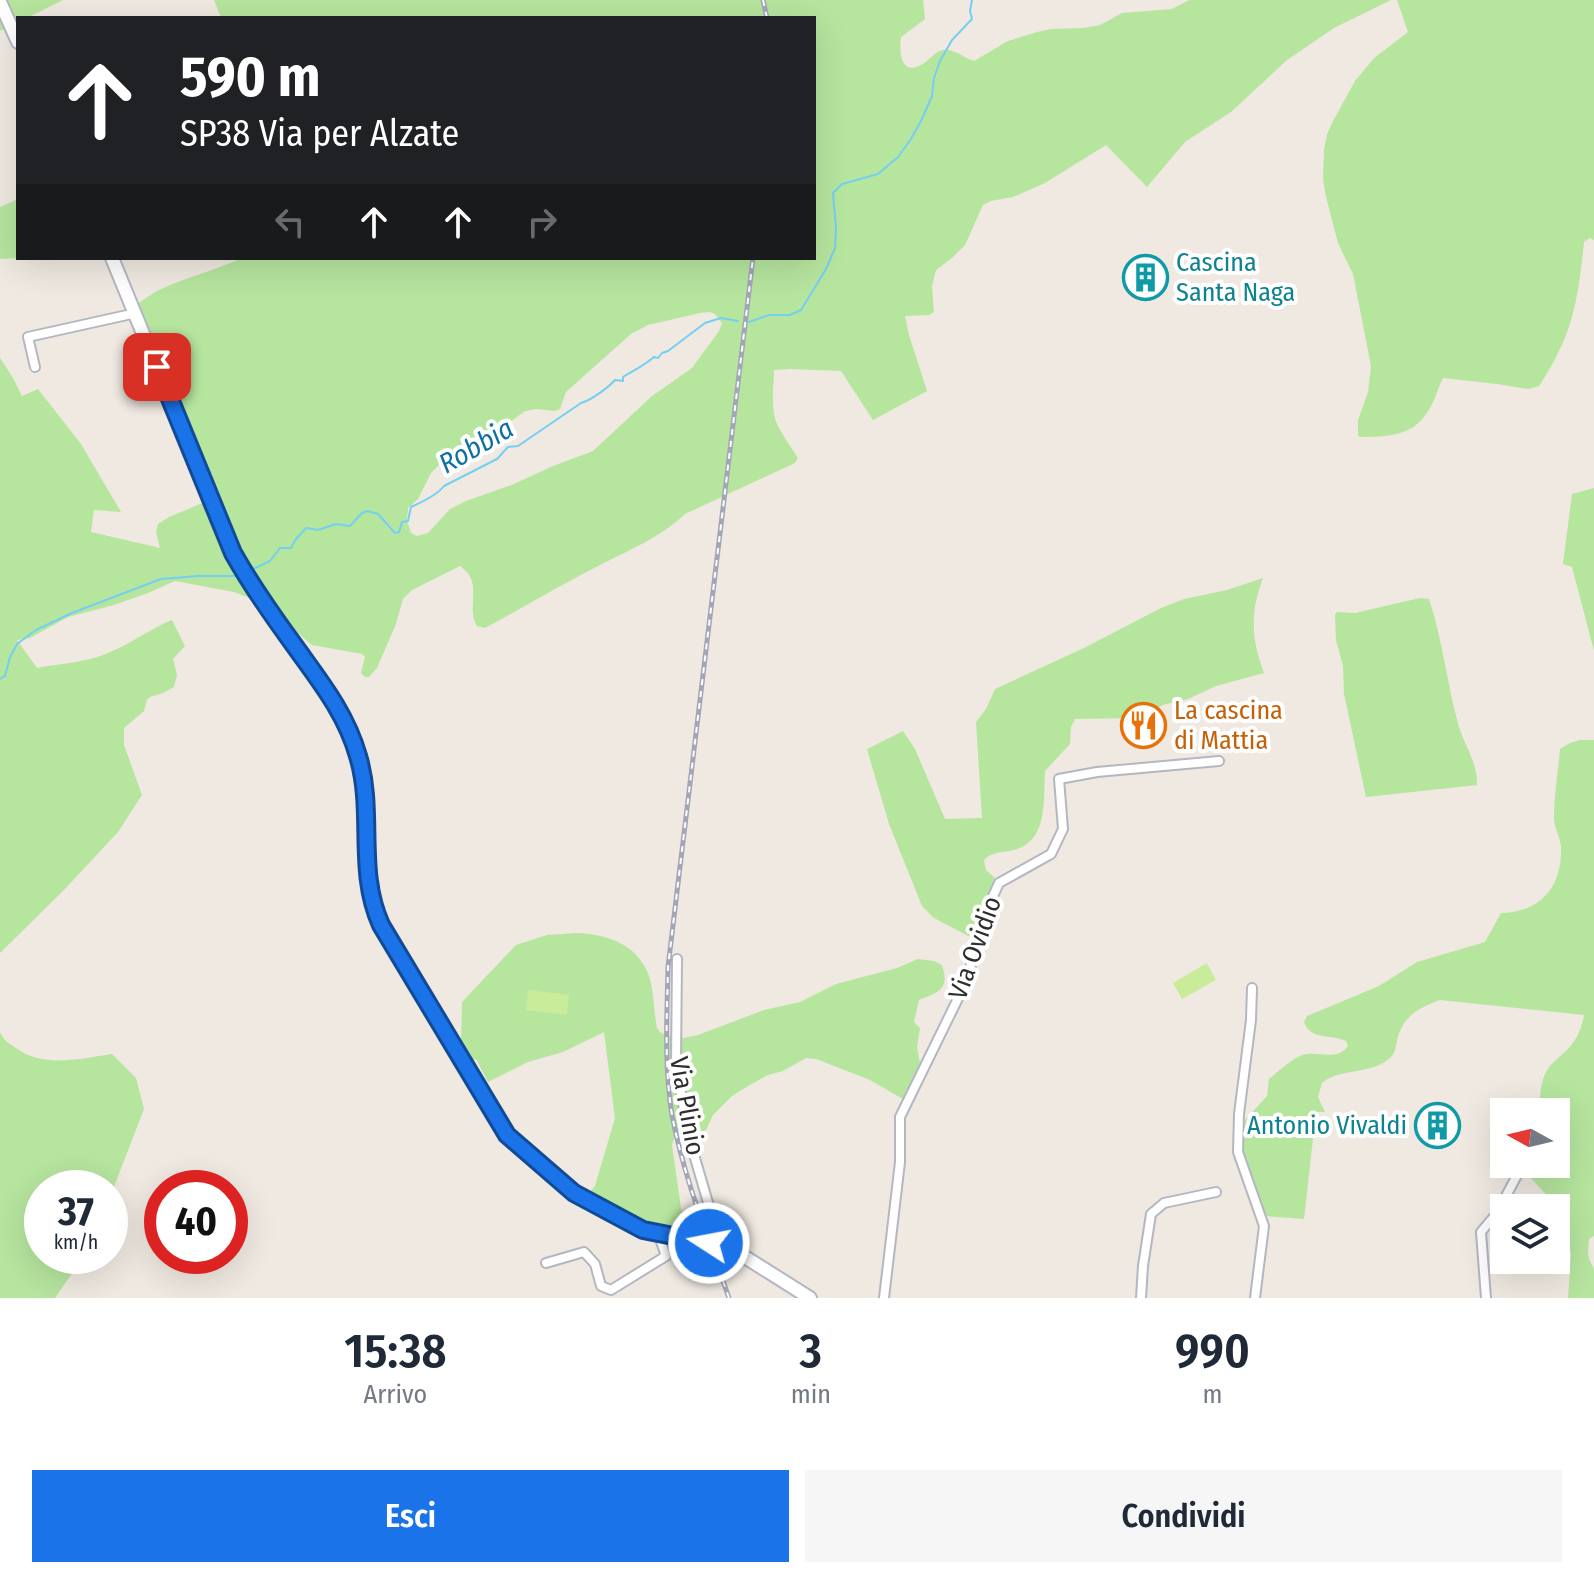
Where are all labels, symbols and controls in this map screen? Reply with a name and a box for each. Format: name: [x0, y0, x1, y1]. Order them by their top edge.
text: 590 m: [180, 44, 321, 111]
icon: ahead: [48, 48, 152, 152]
text: SP38 Via per Alzate: [180, 112, 459, 156]
icon: left: [268, 200, 312, 244]
icon: ahead: [352, 200, 396, 244]
icon: ahead: [436, 200, 480, 244]
icon: right: [520, 200, 564, 244]
place label: Cascina Santa Naga: [1176, 247, 1295, 308]
building icon: Cascina Santa Naga: [1121, 253, 1169, 301]
pin: [123, 333, 191, 401]
icon: arrive: [135, 345, 179, 389]
water label: Robbia: [433, 412, 519, 480]
place label: La cascina di Mattia: [1174, 695, 1283, 756]
restaurant icon: La cascina di Mattia: [1119, 701, 1167, 749]
street label: Via Ovidio: [942, 892, 1008, 1004]
street label: Via Plinio: [663, 1054, 711, 1158]
north arrow: [1490, 1098, 1570, 1178]
map controls: [1490, 1098, 1570, 1274]
building icon: Antonio Vivaldi: [1414, 1101, 1462, 1149]
place label: Antonio Vivaldi: [1247, 1110, 1407, 1141]
speed limit sign: 40: [144, 1170, 248, 1274]
text: 37: [58, 1188, 94, 1236]
button: layers: [1490, 1194, 1570, 1274]
position arrow: [667, 1201, 751, 1285]
text: km/h: [54, 1230, 98, 1254]
text: 15:38: [344, 1322, 446, 1380]
text: 3: [800, 1322, 822, 1380]
text: 990: [1175, 1322, 1250, 1380]
text: Arrivo: [364, 1379, 427, 1410]
text: min: [791, 1379, 831, 1410]
text: m: [1202, 1379, 1222, 1410]
button: Esci: [32, 1470, 789, 1562]
button: Condividi: [805, 1470, 1562, 1562]

